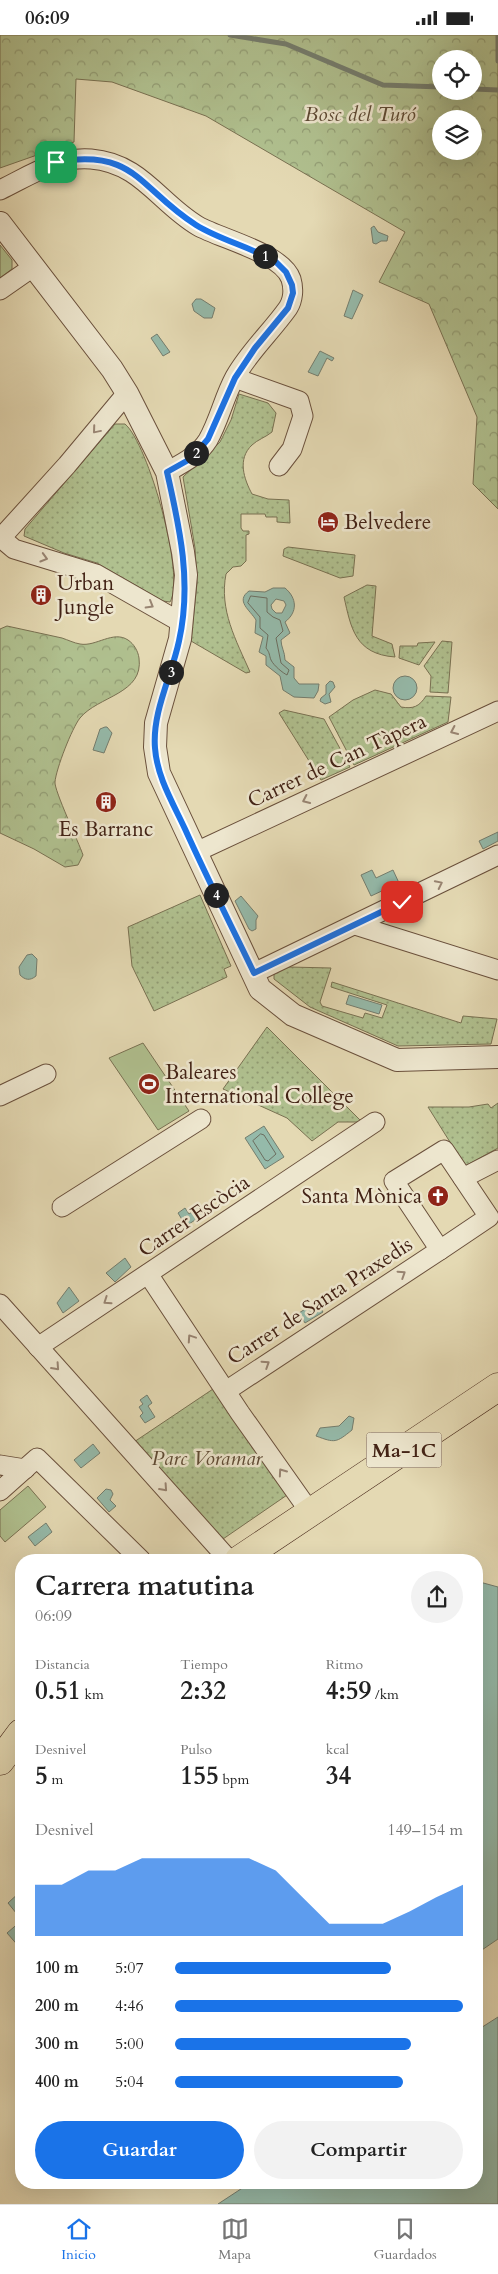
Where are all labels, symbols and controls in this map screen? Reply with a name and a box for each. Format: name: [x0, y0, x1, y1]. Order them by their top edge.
text: 06:09: [25, 5, 69, 31]
map controls: [432, 50, 482, 160]
button: locate: [432, 50, 482, 100]
park label: Bosc del Turó: [304, 100, 417, 129]
button: layers: [432, 110, 482, 160]
pin: [35, 141, 77, 183]
icon: arrive: [42, 148, 70, 176]
pin: 1: [252, 243, 278, 269]
text: 1: [262, 247, 269, 266]
one-way arrow: [92, 425, 101, 434]
pin: 2: [184, 441, 208, 465]
text: 2: [193, 444, 200, 463]
place label: Belvedere: [344, 508, 431, 537]
hotel icon: Belvedere: [316, 510, 340, 534]
one-way arrow: [40, 552, 49, 563]
place label: Urban Jungle: [54, 569, 114, 622]
building icon: Urban Jungle: [29, 583, 53, 607]
one-way arrow: [145, 599, 154, 609]
pin: 3: [158, 659, 184, 685]
text: 3: [168, 663, 175, 682]
street label: Carrer de Can Tàpera: [243, 707, 431, 815]
one-way arrow: [450, 725, 459, 735]
building icon: Es Barranc: [94, 790, 118, 814]
one-way arrow: [302, 793, 311, 804]
place label: Es Barranc: [59, 815, 153, 844]
one-way arrow: [434, 880, 443, 890]
pin: [381, 881, 423, 923]
pin: 4: [204, 883, 228, 907]
text: 4: [213, 886, 220, 905]
icon: check: [388, 888, 416, 916]
place label: Baleares International College: [165, 1058, 354, 1111]
sports icon: Baleares International College: [137, 1072, 161, 1096]
street label: Carrer Escòcia: [133, 1168, 255, 1264]
place label: Santa Mònica: [301, 1182, 422, 1211]
church icon: Santa Mònica: [426, 1184, 450, 1208]
street label: Carrer de Santa Praxedis: [222, 1230, 418, 1372]
one-way arrow: [397, 1271, 406, 1281]
one-way arrow: [104, 1295, 113, 1304]
one-way arrow: [188, 1334, 197, 1344]
one-way arrow: [50, 1361, 59, 1370]
one-way arrow: [261, 1361, 270, 1370]
road number: Ma-1C: [366, 1433, 442, 1467]
park label: Parc Voramar: [152, 1444, 264, 1473]
one-way arrow: [279, 1469, 288, 1478]
one-way arrow: [158, 1482, 167, 1491]
text: Carrera matutina: [35, 1567, 254, 1605]
button: share: [411, 1571, 463, 1623]
text: 06:09: [35, 1605, 72, 1627]
text: Distancia: [35, 1655, 90, 1674]
text: Tiempo: [180, 1655, 228, 1674]
text: Ritmo: [326, 1655, 363, 1674]
text: 0.51: [35, 1674, 81, 1708]
text: 2:32: [180, 1674, 226, 1708]
text: 4:59: [326, 1674, 371, 1708]
text: km: [81, 1685, 104, 1704]
text: /km: [371, 1685, 399, 1704]
text: Desnivel: [35, 1740, 86, 1759]
text: Pulso: [180, 1740, 212, 1759]
text: kcal: [326, 1740, 349, 1759]
text: 5: [35, 1759, 48, 1793]
text: 155: [180, 1759, 219, 1793]
text: 34: [326, 1759, 351, 1793]
text: m: [48, 1770, 63, 1789]
text: bpm: [219, 1770, 249, 1789]
text: Desnivel: [35, 1819, 94, 1841]
text: 149–154 m: [387, 1819, 463, 1841]
text: 100 m: [35, 1957, 79, 1979]
text: 5:07: [115, 1957, 144, 1979]
text: 200 m: [35, 1995, 79, 2017]
text: 4:46: [115, 1995, 144, 2017]
text: 300 m: [35, 2033, 79, 2055]
text: 5:00: [115, 2033, 144, 2055]
text: 400 m: [35, 2071, 79, 2093]
text: 5:04: [115, 2071, 144, 2093]
button: Guardar: [35, 2121, 244, 2179]
button: Compartir: [254, 2121, 463, 2179]
tab: Inicio: [61, 2215, 96, 2264]
tab: Mapa: [218, 2215, 251, 2264]
tab: Guardados: [374, 2215, 437, 2264]

